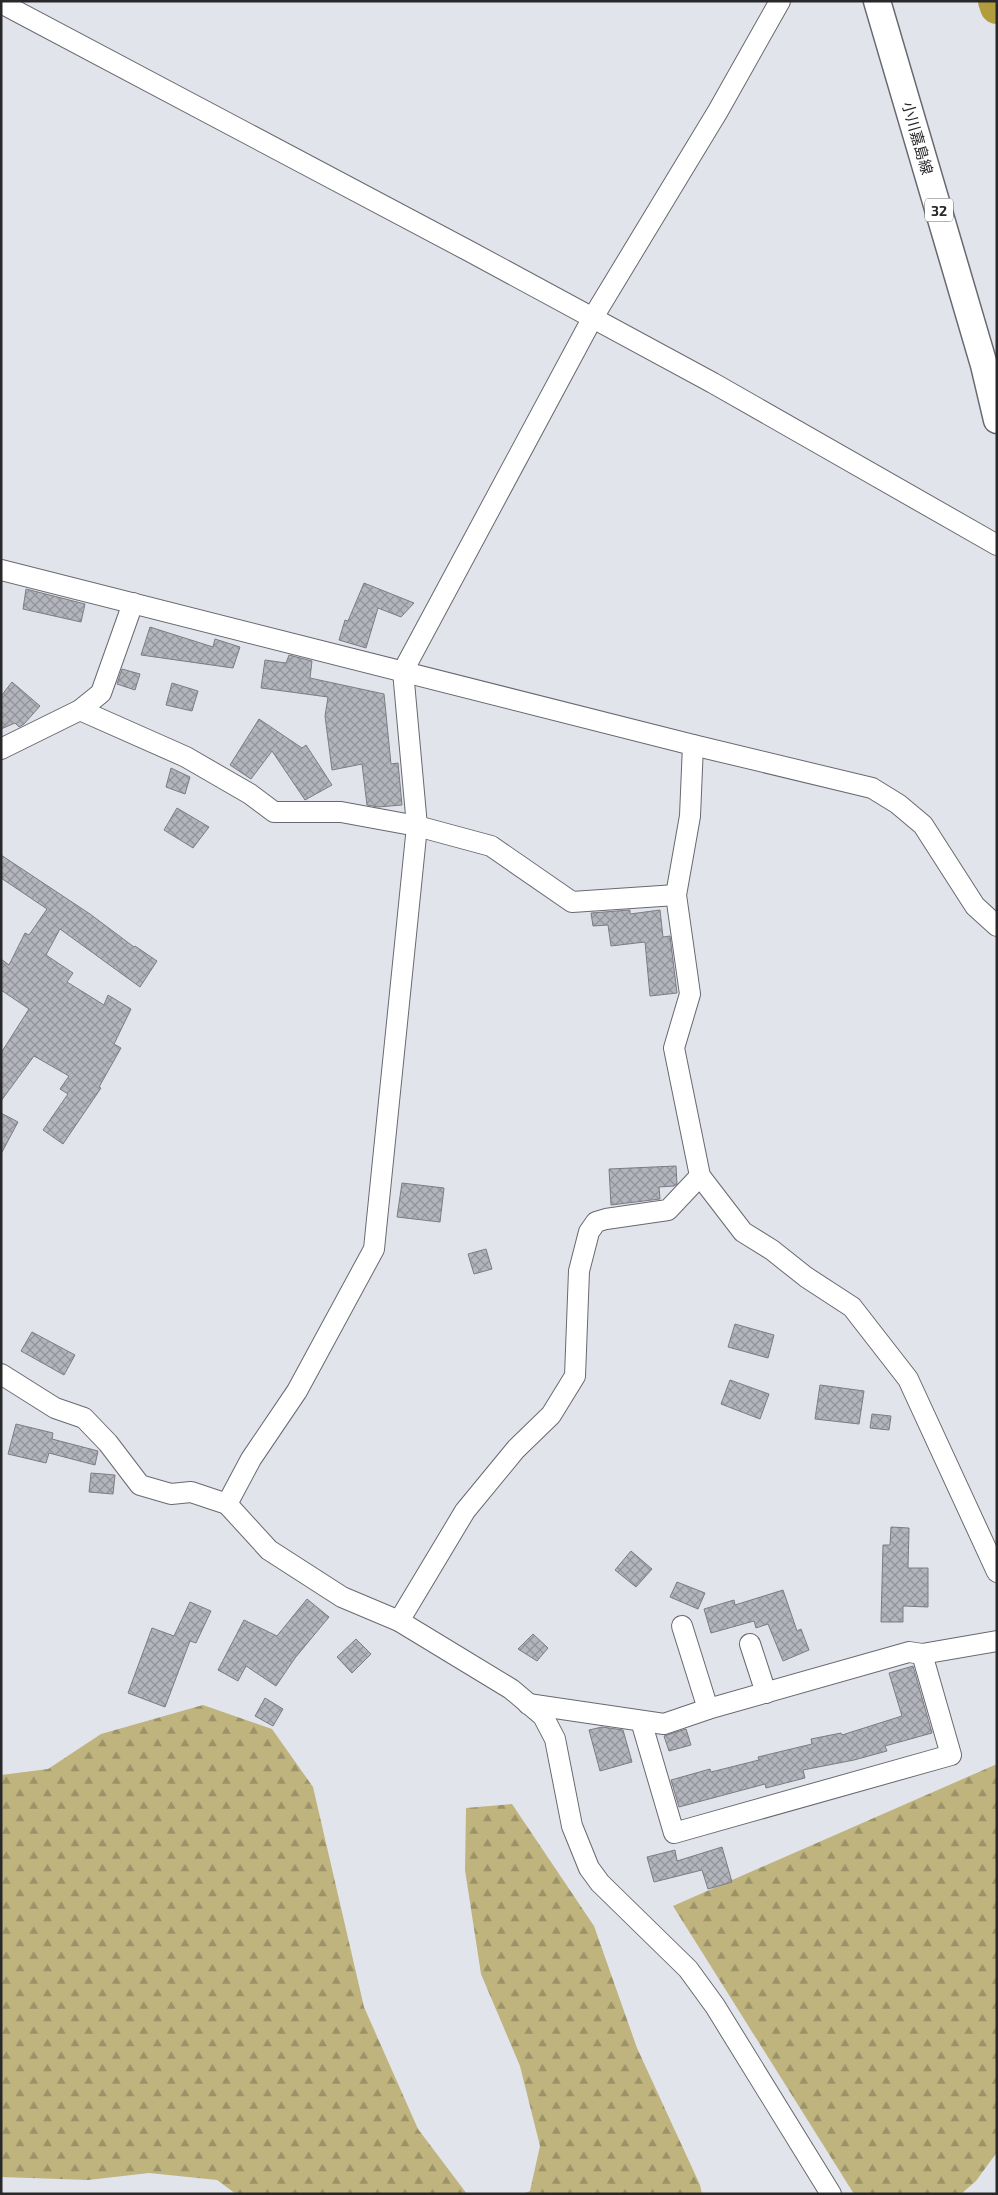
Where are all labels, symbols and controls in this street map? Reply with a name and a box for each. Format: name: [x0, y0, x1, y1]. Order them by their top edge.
street label: 小川嘉島線: [899, 99, 937, 177]
road number: 32: [925, 198, 953, 222]

